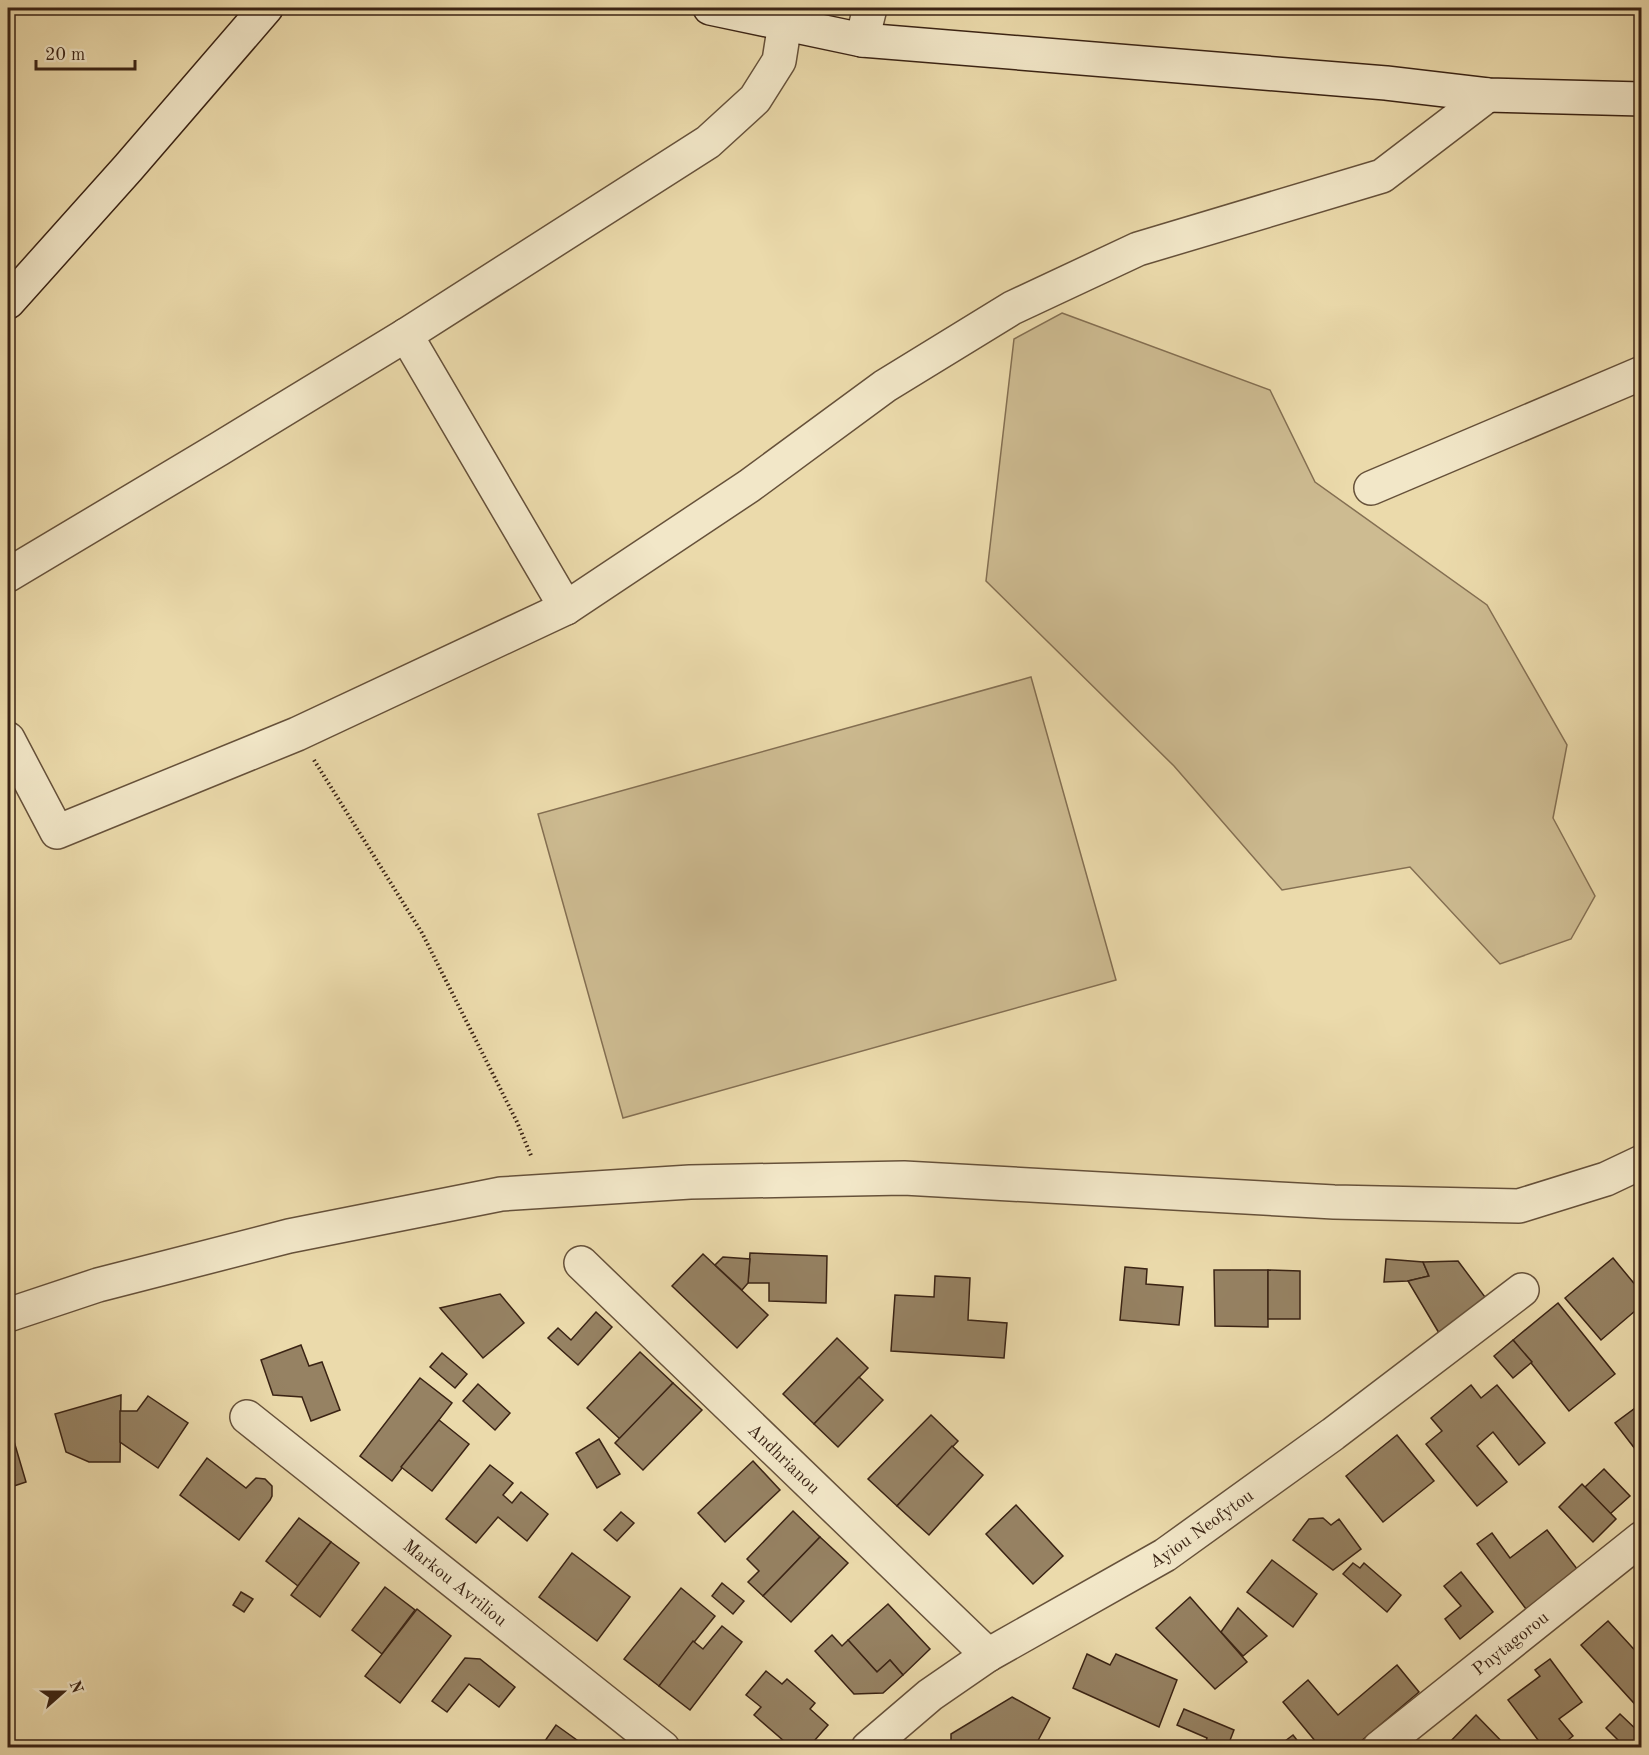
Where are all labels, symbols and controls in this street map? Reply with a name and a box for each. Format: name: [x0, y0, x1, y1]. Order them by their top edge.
scale bar: [36, 33, 135, 71]
text: 20 m: [45, 46, 85, 64]
street label: Andhrianou: [744, 1421, 823, 1498]
street label: Ayiou Neofytou: [1147, 1486, 1257, 1572]
street label: Markou Avriliou: [399, 1537, 510, 1630]
street label: Pnytagorou: [1470, 1608, 1553, 1679]
north arrow: [33, 1662, 93, 1722]
text: N: [65, 1679, 85, 1697]

